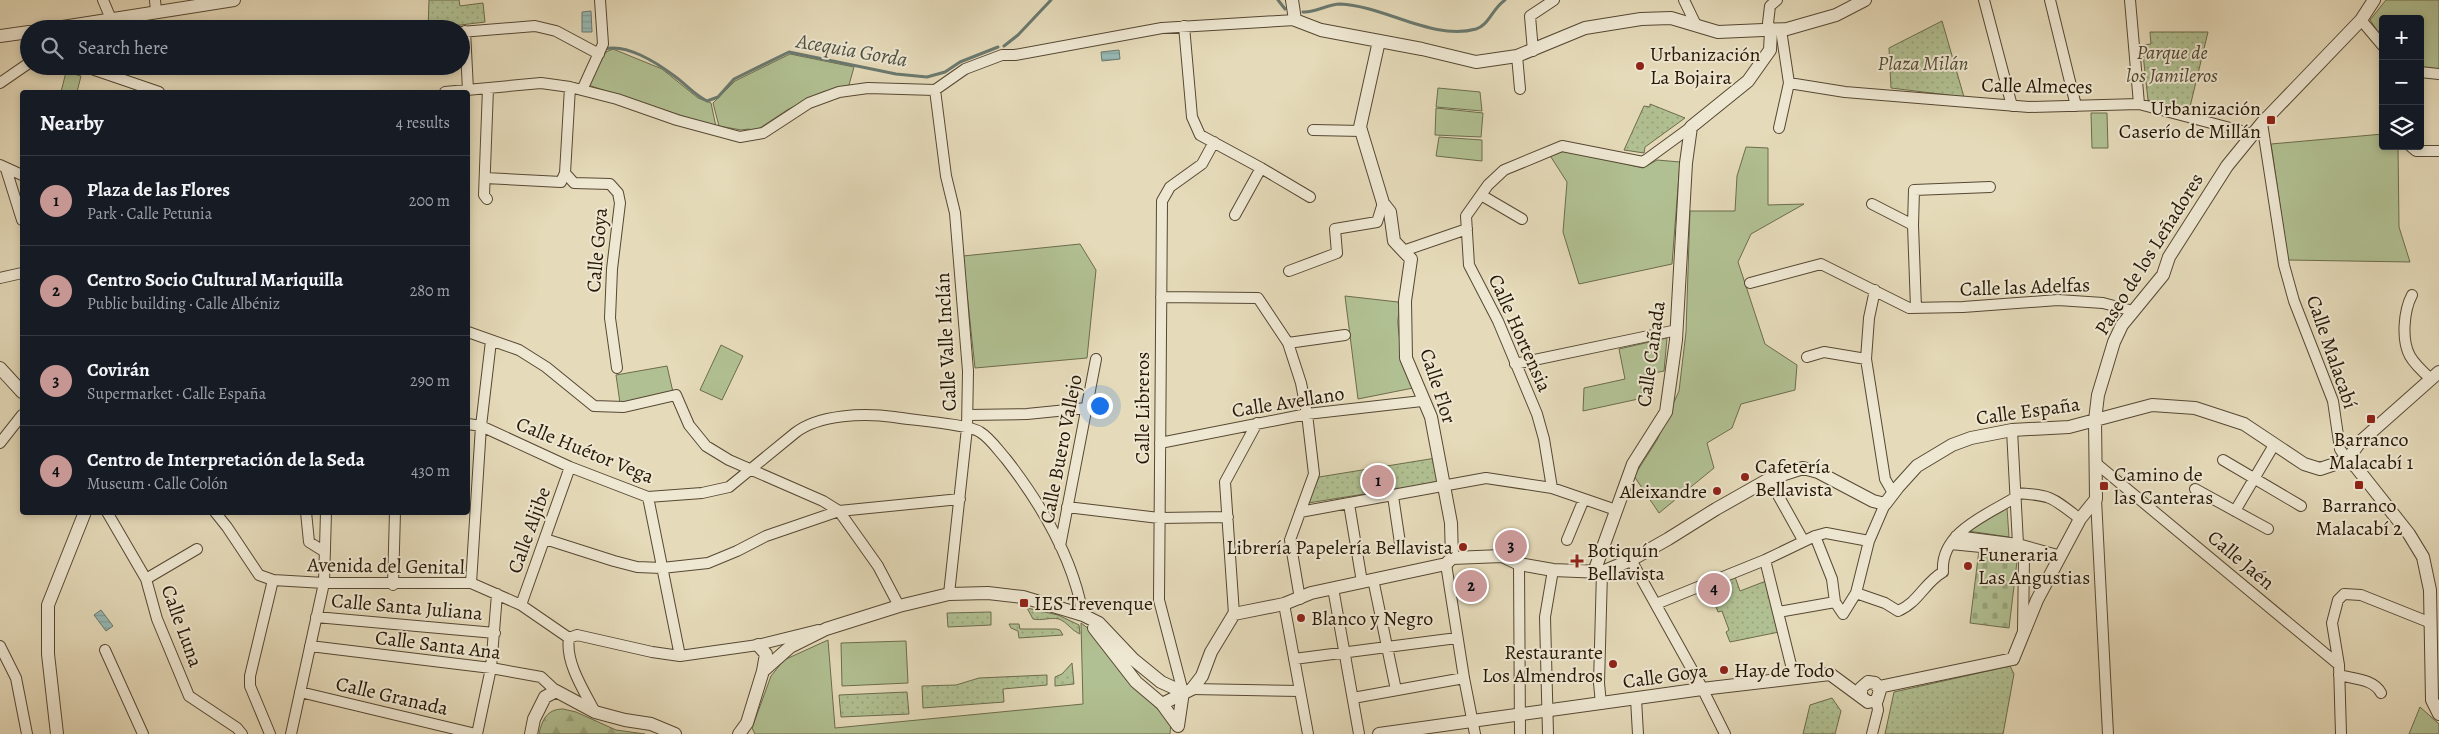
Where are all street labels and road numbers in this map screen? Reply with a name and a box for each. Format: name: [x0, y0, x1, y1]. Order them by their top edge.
street label: Calle Almeces: [1981, 72, 2093, 100]
street label: Paseo de los Leñadores: [2088, 168, 2210, 340]
street label: Calle Goya: [580, 206, 614, 294]
street label: Calle Hortensia: [1482, 270, 1558, 397]
street label: Calle las Adelfas: [1959, 271, 2091, 303]
street label: Calle Valle Inclán: [929, 272, 963, 412]
street label: Calle Malacabí: [2300, 292, 2364, 412]
street label: Calle Cañada: [1630, 298, 1672, 409]
street label: Calle Flor: [1413, 345, 1463, 427]
street label: Calle Libreros: [1129, 352, 1156, 464]
street label: Calle Buero Vallejo: [1033, 372, 1089, 526]
street label: Calle Avellano: [1230, 380, 1346, 424]
street label: Calle España: [1974, 390, 2082, 432]
street label: Calle Huétor Vega: [512, 410, 658, 490]
street label: Calle Aljibe: [501, 483, 557, 577]
street label: Calle Jaén: [2202, 524, 2280, 596]
street label: Avenida del Genital: [306, 551, 465, 581]
street label: Calle Luna: [155, 581, 210, 672]
street label: Calle Santa Juliana: [330, 587, 484, 627]
street label: Calle Santa Ana: [374, 624, 503, 666]
street label: Calle Goya: [1621, 657, 1710, 695]
street label: Calle Granada: [333, 670, 452, 722]

